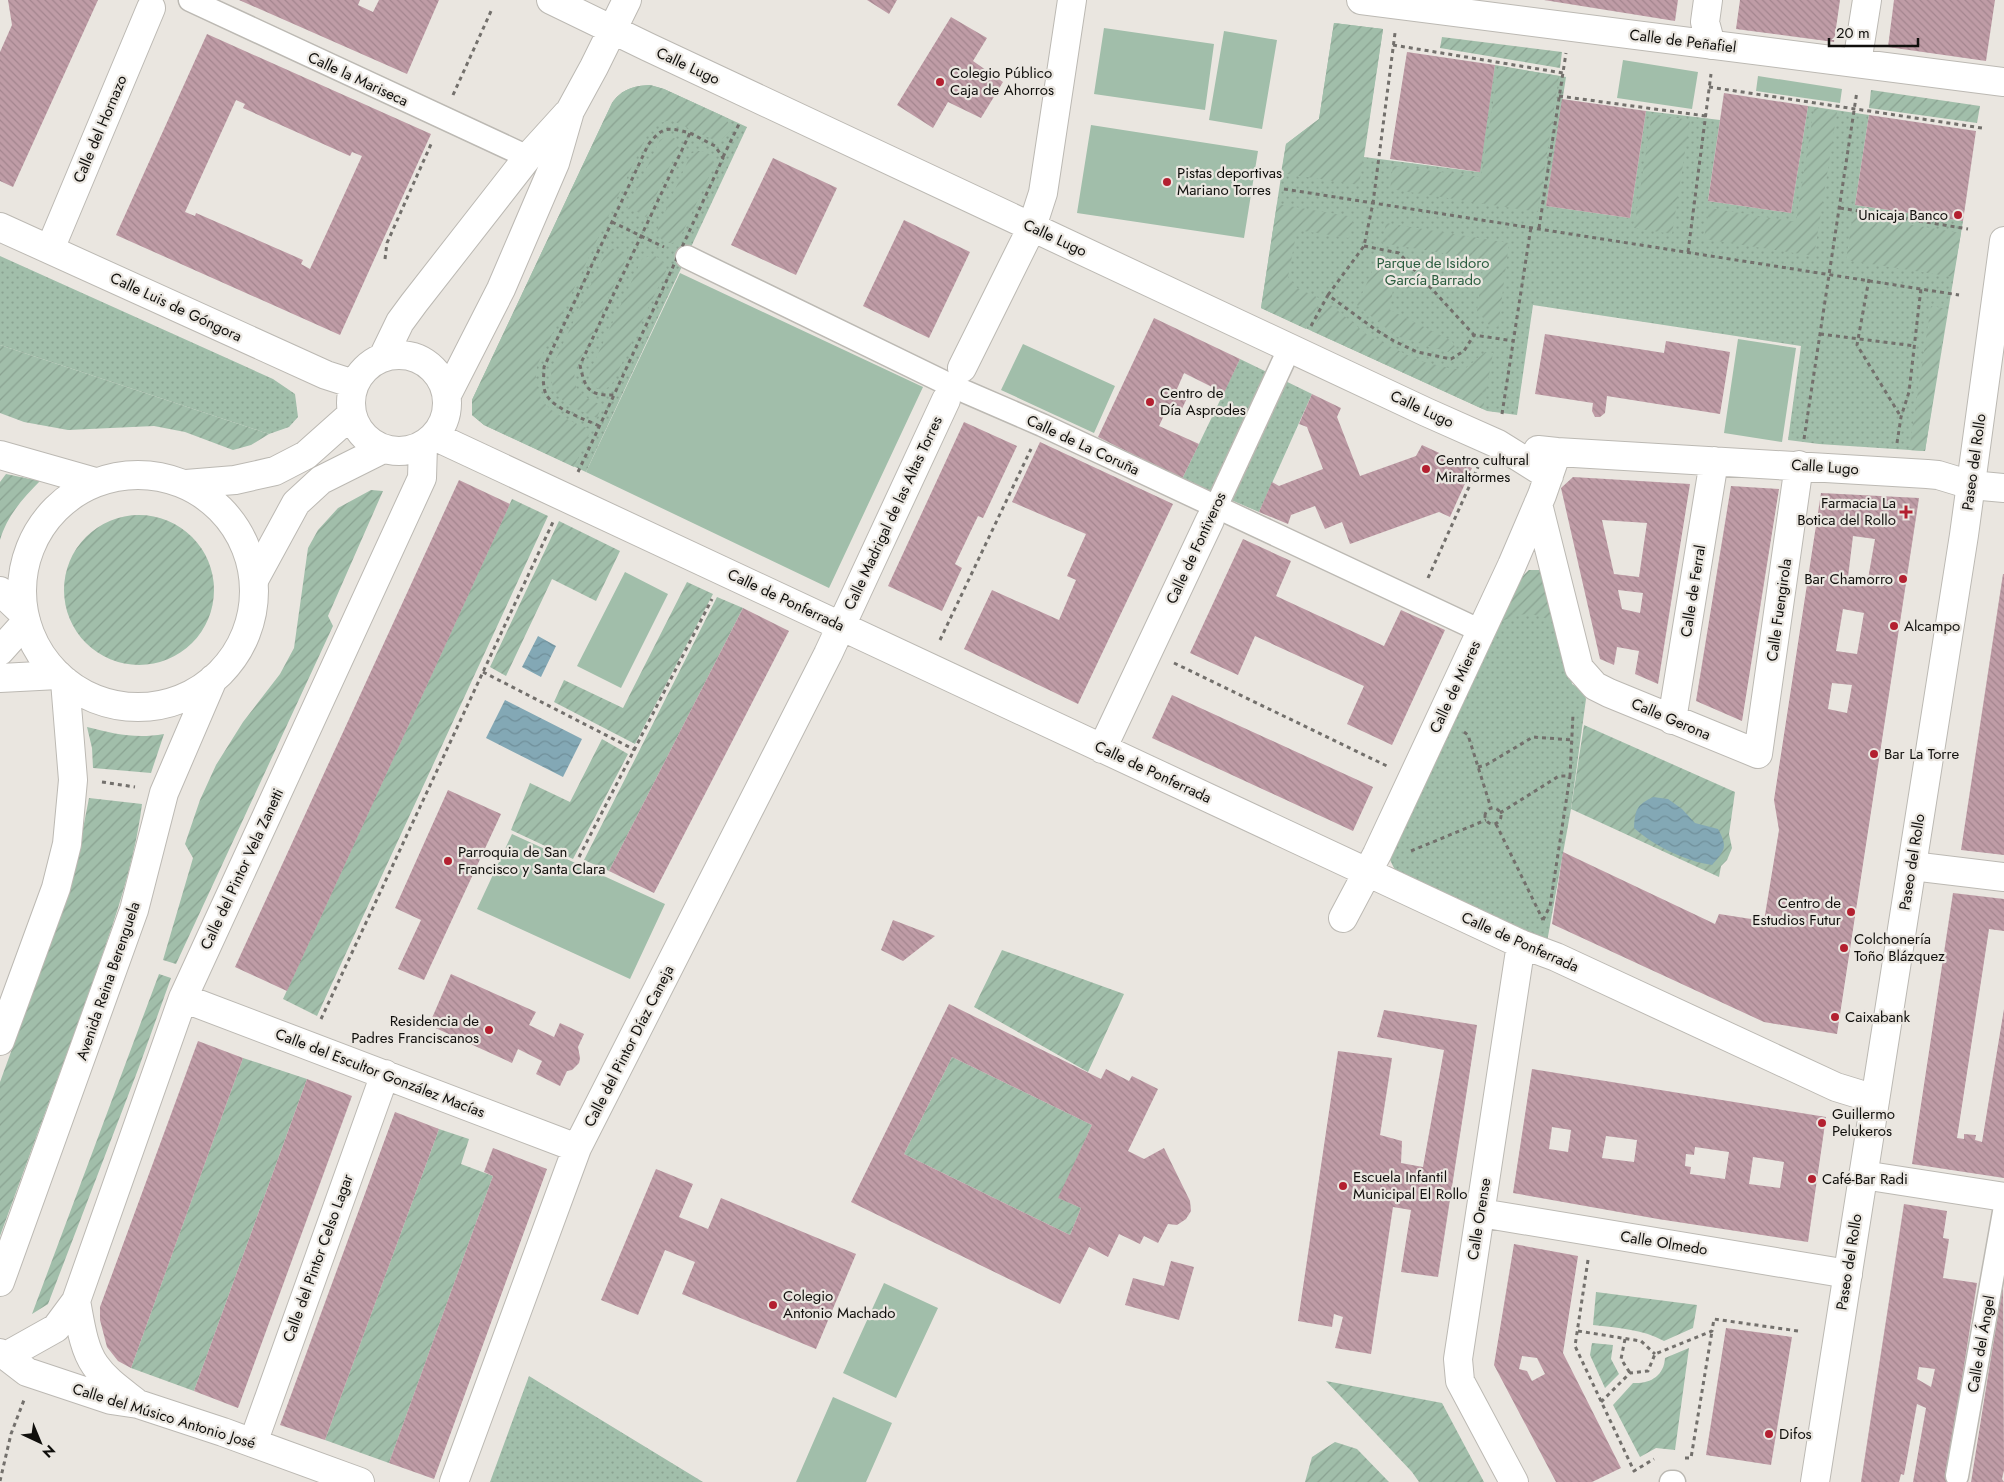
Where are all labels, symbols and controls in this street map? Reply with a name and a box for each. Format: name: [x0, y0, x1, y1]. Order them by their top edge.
scale bar: [1829, 15, 1918, 47]
text: 20 m: [1836, 22, 1870, 44]
street label: Calle de Peñafiel: [1628, 24, 1738, 58]
street label: Calle Lugo: [653, 42, 723, 90]
street label: Calle la Mariseca: [304, 46, 412, 112]
place label: Colegio Público Caja de Ahorros: [950, 62, 1054, 101]
street label: Calle del Hornazo: [67, 72, 133, 186]
marker: Colegio Público Caja de Ahorros: [934, 76, 946, 88]
place label: Pistas deportivas Mariano Torres: [1177, 162, 1282, 201]
marker: Pistas deportivas Mariano Torres: [1161, 176, 1173, 188]
place label: Unicaja Banco: [1858, 204, 1948, 226]
marker: Unicaja Banco: [1952, 209, 1964, 221]
street label: Calle Lugo: [1020, 214, 1090, 262]
park label: Parque de Isidoro García Barrado: [1377, 252, 1489, 291]
street label: Calle Luis de Góngora: [107, 267, 245, 347]
place label: Centro de Día Asprodes: [1160, 382, 1246, 421]
street label: Calle Lugo: [1387, 385, 1457, 433]
marker: Centro de Día Asprodes: [1144, 396, 1156, 408]
street label: Calle de La Coruña: [1023, 409, 1143, 481]
street label: Paseo del Rollo: [1956, 412, 1992, 512]
street label: Calle Madrigal de las Altas Torres: [838, 413, 948, 613]
place label: Centro cultural Miraltormes: [1436, 449, 1529, 488]
street label: Calle Lugo: [1790, 454, 1860, 480]
marker: Centro cultural Miraltormes: [1420, 463, 1432, 475]
street label: Calle de Fontiveros: [1160, 488, 1232, 608]
place label: Farmacia La Botica del Rollo: [1797, 492, 1896, 531]
marker: Farmacia La Botica del Rollo: [1900, 506, 1912, 518]
street label: Calle de Ferral: [1675, 543, 1711, 639]
street label: Calle Fuengirola: [1761, 557, 1797, 663]
street label: Calle de Ponferrada: [724, 563, 848, 637]
place label: Bar Chamorro: [1804, 568, 1893, 590]
marker: Bar Chamorro: [1897, 573, 1909, 585]
place label: Alcampo: [1904, 615, 1960, 637]
marker: Alcampo: [1888, 620, 1900, 632]
street label: Calle de Mieres: [1424, 637, 1486, 737]
street label: Calle Gerona: [1628, 692, 1714, 746]
street label: Calle de Ponferrada: [1091, 735, 1215, 809]
place label: Bar La Torre: [1884, 743, 1959, 765]
marker: Bar La Torre: [1868, 748, 1880, 760]
street label: Calle del Pintor Vela Zanetti: [195, 785, 289, 953]
street label: Paseo del Rollo: [1894, 812, 1930, 912]
place label: Parroquia de San Francisco y Santa Clara: [458, 841, 605, 880]
marker: Parroquia de San Francisco y Santa Clara: [442, 855, 454, 867]
place label: Centro de Estudios Futur: [1752, 892, 1842, 931]
street label: Avenida Reina Berenguela: [71, 899, 145, 1063]
street label: Calle de Ponferrada: [1458, 906, 1582, 978]
marker: Centro de Estudios Futur: [1845, 906, 1857, 918]
place label: Colchonería Toño Blázquez: [1854, 928, 1945, 967]
marker: Colchonería Toño Blázquez: [1838, 942, 1850, 954]
street label: Calle del Pintor Díaz Caneja: [579, 961, 679, 1131]
place label: Caixabank: [1845, 1006, 1911, 1028]
place label: Residencia de Padres Franciscanos: [351, 1010, 479, 1049]
marker: Caixabank: [1829, 1011, 1841, 1023]
street label: Calle del Escultor González Macías: [272, 1023, 488, 1123]
marker: Residencia de Padres Franciscanos: [483, 1024, 495, 1036]
place label: Guillermo Pelukeros: [1832, 1103, 1895, 1142]
marker: Guillermo Pelukeros: [1816, 1117, 1828, 1129]
place label: Escuela Infantil Municipal El Rollo: [1353, 1166, 1467, 1205]
place label: Café-Bar Radi: [1822, 1168, 1908, 1190]
street label: Calle del Pintor Celso Lagar: [277, 1170, 359, 1345]
marker: Café-Bar Radi: [1806, 1173, 1818, 1185]
street label: Calle Orense: [1462, 1176, 1496, 1262]
marker: Escuela Infantil Municipal El Rollo: [1337, 1180, 1349, 1192]
street label: Paseo del Rollo: [1831, 1212, 1867, 1312]
street label: Calle Olmedo: [1619, 1225, 1709, 1261]
place label: Colegio Antonio Machado: [783, 1285, 895, 1324]
street label: Calle del Ángel: [1962, 1294, 2000, 1394]
marker: Colegio Antonio Machado: [767, 1299, 779, 1311]
street label: Calle del Músico Antonio José: [70, 1378, 258, 1454]
north arrow: [15, 1417, 65, 1467]
place label: Difos: [1779, 1423, 1812, 1445]
marker: Difos: [1763, 1428, 1775, 1440]
text: N: [38, 1440, 60, 1462]

